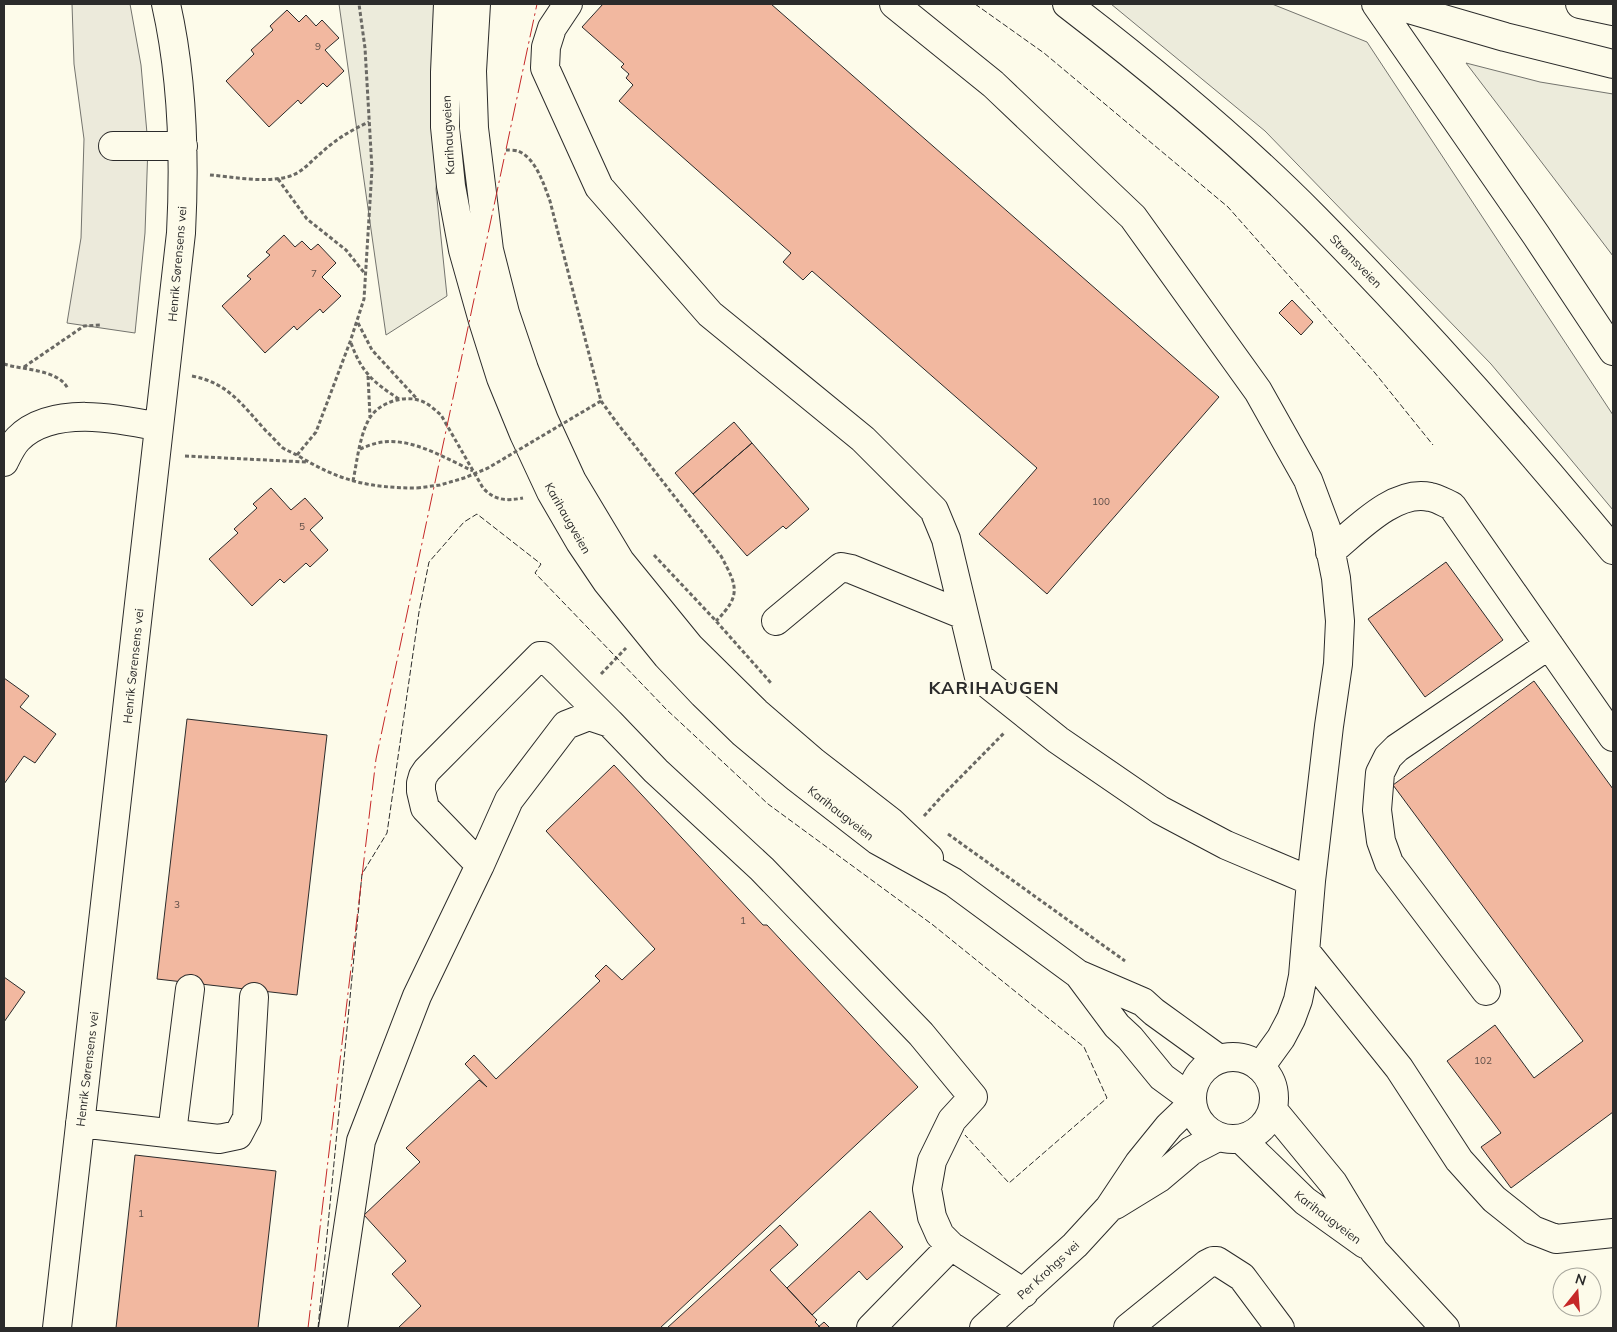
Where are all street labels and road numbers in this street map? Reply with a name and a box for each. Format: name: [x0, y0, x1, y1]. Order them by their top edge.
street label: Karihaugveien: [438, 95, 458, 175]
street label: Henrik Sørensens vei: [164, 206, 190, 322]
street label: Strømsveien: [1327, 231, 1385, 291]
street label: Karihaugveien: [542, 480, 594, 556]
street label: Henrik Sørensens vei: [119, 608, 147, 724]
street label: Karihaugveien: [805, 783, 877, 843]
street label: Henrik Sørensens vei: [73, 1011, 102, 1127]
street label: Karihaugveien: [1292, 1187, 1364, 1247]
street label: Per Krohgs vei: [1014, 1237, 1082, 1303]

